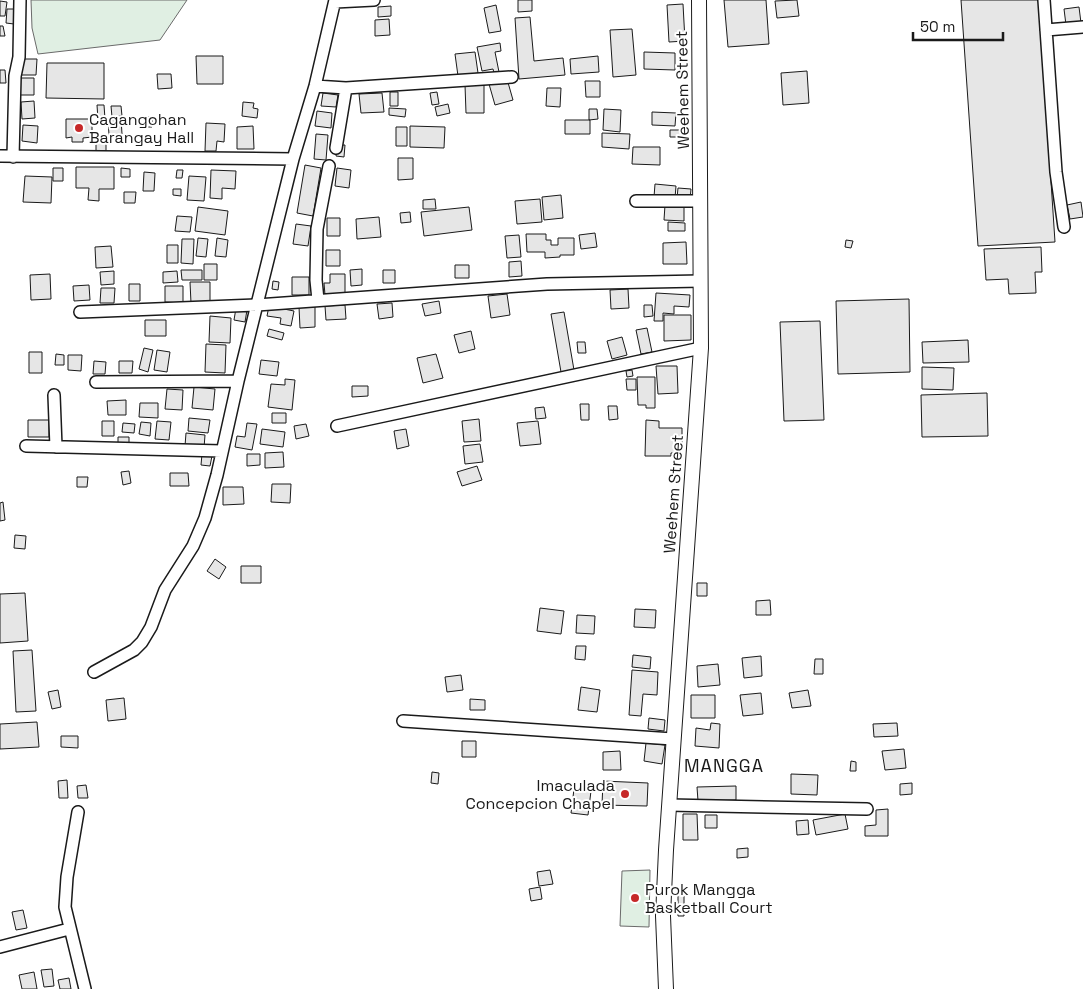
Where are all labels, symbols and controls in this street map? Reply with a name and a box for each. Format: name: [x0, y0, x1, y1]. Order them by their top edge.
scale bar: [913, 10, 1003, 42]
text: 50 m: [920, 17, 955, 36]
street label: Weehem Street: [671, 30, 694, 150]
place label: Cagangohan Barangay Hall: [89, 109, 194, 148]
marker: Cagangohan Barangay Hall: [73, 122, 85, 134]
street label: Weehem Street: [659, 434, 688, 554]
district label: MANGGA: [684, 754, 764, 777]
place label: Imaculada Concepcion Chapel: [465, 775, 615, 814]
marker: Imaculada Concepcion Chapel: [619, 788, 631, 800]
place label: Purok Mangga Basketball Court: [645, 879, 773, 918]
marker: Purok Mangga Basketball Court: [629, 892, 641, 904]

